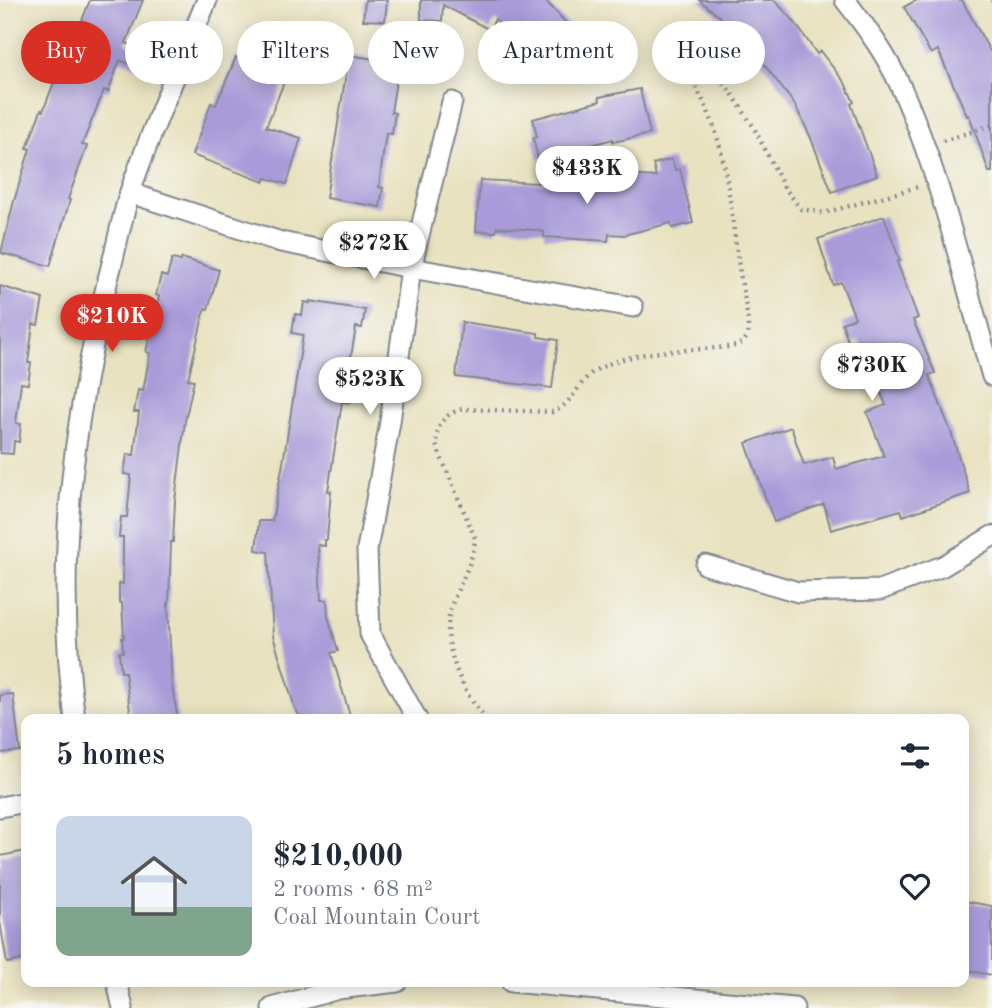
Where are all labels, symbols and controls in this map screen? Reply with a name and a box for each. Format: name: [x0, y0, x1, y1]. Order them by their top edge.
chip: Buy: [21, 21, 111, 84]
chip: Rent: [125, 21, 223, 84]
chip: Filters: [237, 21, 354, 84]
chip: New: [368, 21, 464, 84]
chip: Apartment: [478, 21, 638, 84]
chip: House: [652, 21, 765, 84]
pin: $433K: [538, 146, 636, 206]
text: $433K: [551, 157, 623, 180]
pin: $272K: [325, 222, 423, 281]
text: $272K: [338, 232, 410, 255]
pin: $210K: [63, 294, 161, 354]
text: $210K: [76, 305, 148, 328]
pin: $730K: [823, 344, 921, 403]
text: $730K: [836, 354, 908, 377]
pin: $523K: [321, 358, 419, 417]
text: $523K: [334, 368, 406, 391]
icon: filters: [896, 737, 934, 775]
text: 5 homes: [56, 741, 165, 771]
text: $210,000: [273, 842, 403, 872]
icon: home: [112, 844, 196, 928]
icon: heart: [896, 867, 934, 905]
text: 2 rooms · 68 m²: [273, 878, 433, 901]
text: Coal Mountain Court: [273, 906, 480, 929]

